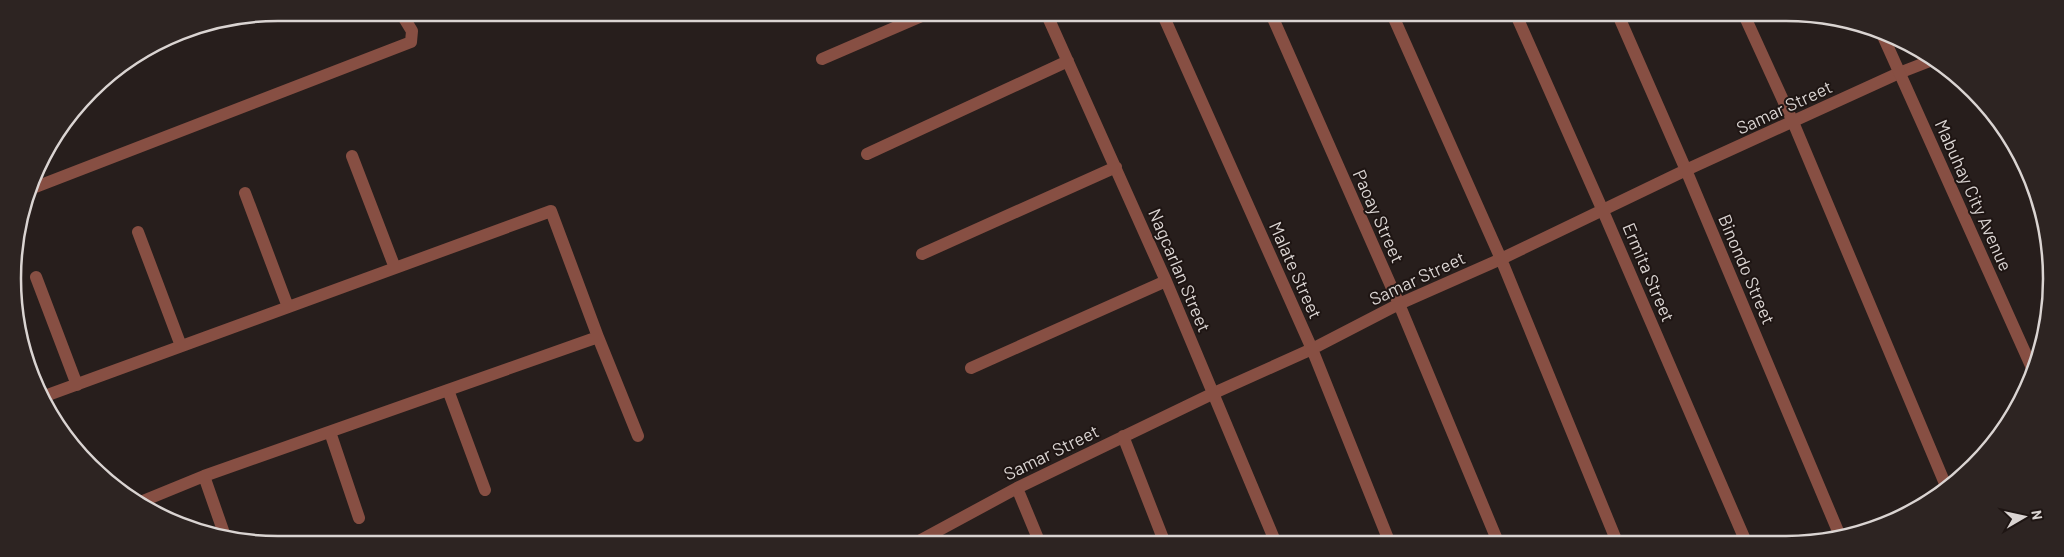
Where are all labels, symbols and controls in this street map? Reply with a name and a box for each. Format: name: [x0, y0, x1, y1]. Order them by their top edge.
street label: Samar Street: [1733, 75, 1835, 139]
street label: Mabuhay City Avenue: [1931, 116, 2017, 274]
street label: Paoay Street: [1349, 166, 1409, 266]
street label: Nagcarlan Street: [1144, 205, 1216, 335]
street label: Binondo Street: [1714, 211, 1780, 327]
street label: Malate Street: [1265, 218, 1327, 322]
street label: Ermita Street: [1618, 219, 1680, 325]
street label: Samar Street: [1366, 246, 1468, 310]
street label: Samar Street: [1000, 420, 1102, 484]
north arrow: [1999, 492, 2049, 542]
text: N: [2028, 509, 2046, 521]

